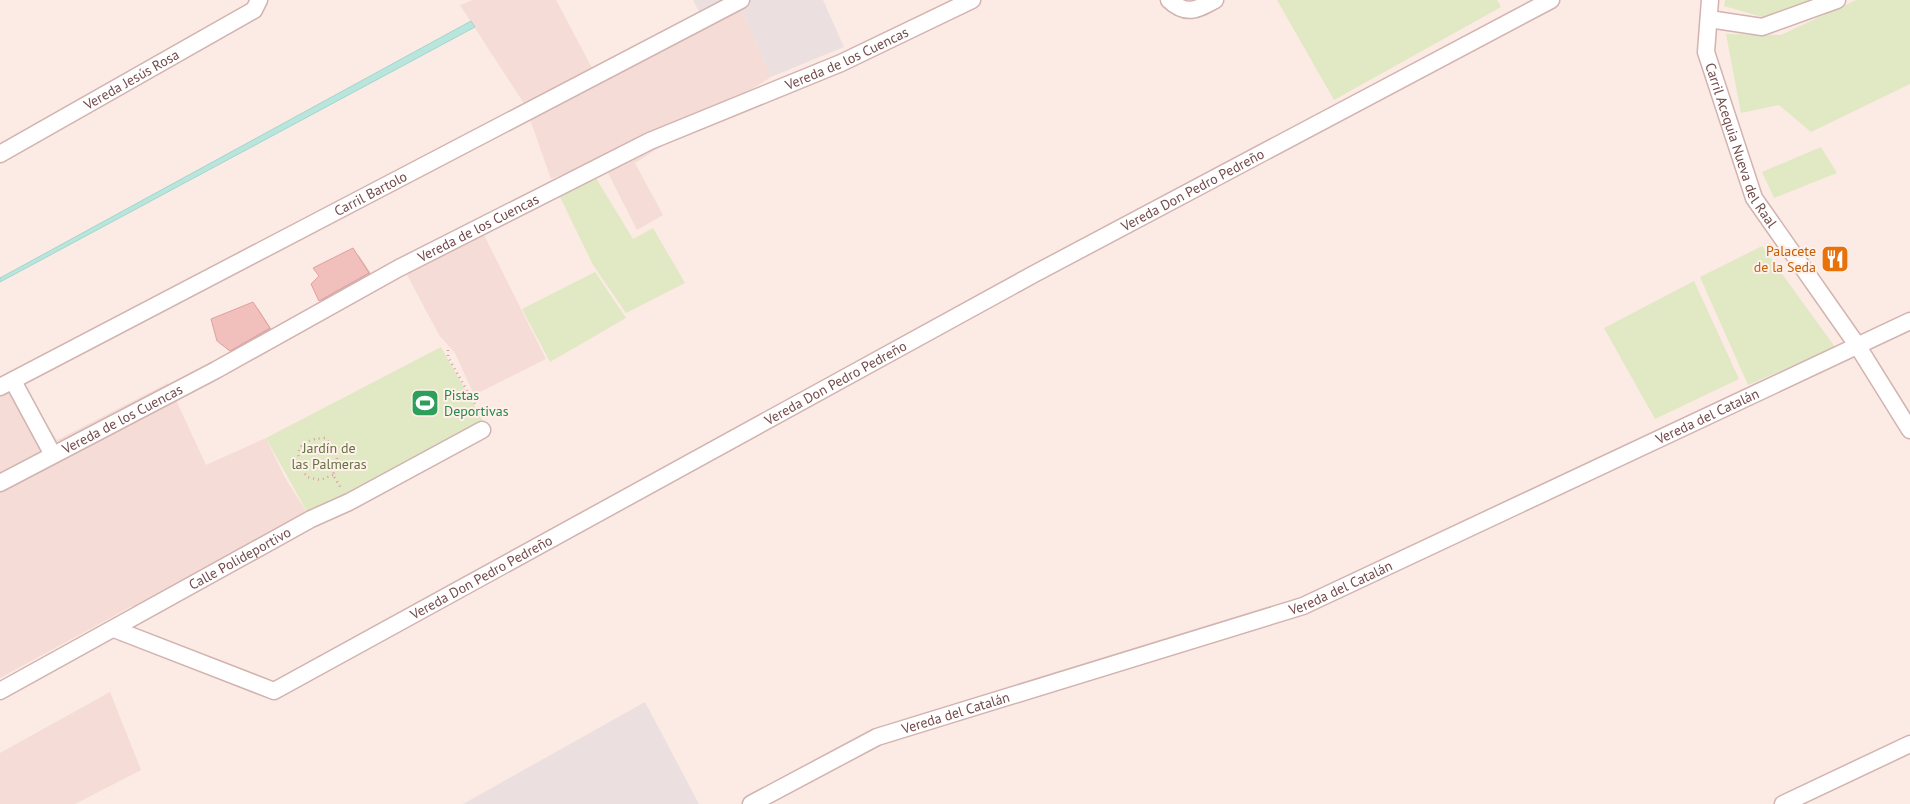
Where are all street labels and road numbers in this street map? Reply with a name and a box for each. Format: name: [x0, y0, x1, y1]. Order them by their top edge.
street label: Vereda de los Cuencas: [782, 23, 911, 94]
street label: Vereda Jesús Rosa: [80, 45, 182, 114]
street label: Carril Acequia Nueva del Raal: [1701, 60, 1781, 231]
street label: Vereda Don Pedro Pedreño: [1117, 145, 1267, 236]
street label: Carril Bartolo: [331, 167, 410, 220]
street label: Vereda de los Cuencas: [414, 190, 542, 267]
street label: Vereda Don Pedro Pedreño: [760, 337, 910, 430]
street label: Vereda de los Cuencas: [58, 380, 186, 458]
street label: Vereda del Catalán: [1652, 384, 1762, 449]
street label: Calle Polideportivo: [186, 523, 294, 594]
street label: Vereda Don Pedro Pedreño: [406, 531, 556, 624]
street label: Vereda del Catalán: [1286, 556, 1395, 619]
street label: Vereda del Catalán: [899, 688, 1012, 738]

